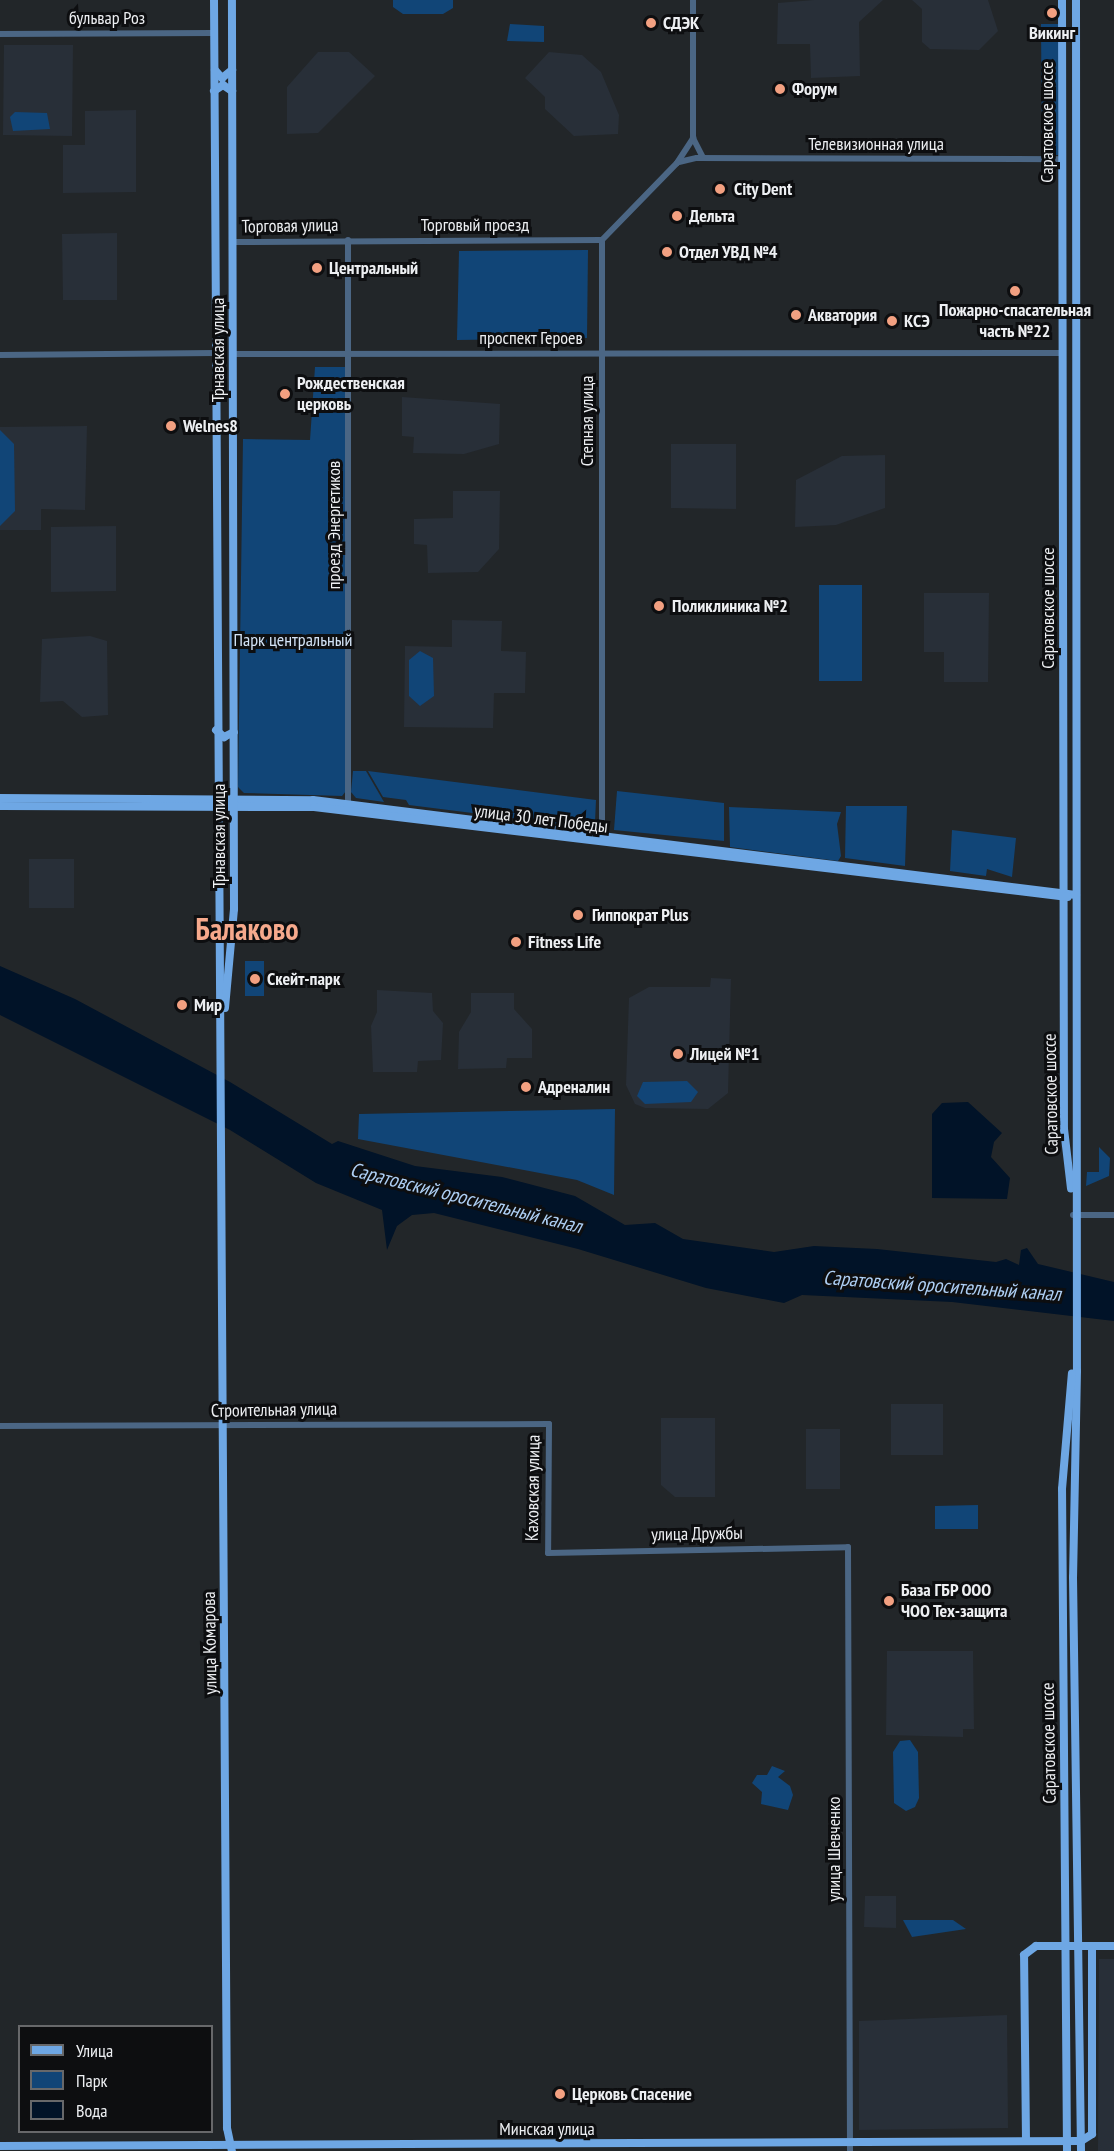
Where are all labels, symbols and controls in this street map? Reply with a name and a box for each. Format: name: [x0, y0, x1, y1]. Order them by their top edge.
marker: Викинг: [1045, 6, 1059, 20]
street label: бульвар Роз: [69, 7, 145, 29]
place label: СДЭК: [663, 12, 699, 34]
marker: СДЭК: [644, 16, 658, 30]
place label: Викинг: [1029, 22, 1075, 44]
street label: Саратовское шоссе: [1036, 61, 1058, 183]
place label: Форум: [792, 78, 837, 100]
marker: Форум: [773, 82, 787, 96]
street label: Телевизионная улица: [808, 133, 944, 155]
place label: City Dent: [734, 178, 793, 200]
marker: City Dent: [711, 180, 729, 198]
place label: Дельта: [689, 205, 735, 227]
marker: Дельта: [670, 209, 684, 223]
street label: Торговая улица: [241, 214, 339, 238]
street label: Торговый проезд: [421, 214, 529, 236]
place label: Отдел УВД №4: [679, 241, 778, 263]
marker: Отдел УВД №4: [660, 245, 674, 259]
place label: Центральный: [329, 257, 418, 279]
marker: Центральный: [310, 261, 324, 275]
marker: Пожарно-спасательная часть №22: [1008, 284, 1022, 298]
street label: Трнавская улица: [207, 298, 229, 402]
place label: Пожарно-спасательная часть №22: [939, 300, 1091, 342]
place label: Акватория: [808, 304, 877, 326]
marker: Акватория: [789, 308, 803, 322]
place label: КСЭ: [904, 310, 930, 332]
marker: КСЭ: [885, 314, 899, 328]
street label: проспект Героев: [479, 327, 583, 349]
place label: Рождественская церковь: [297, 373, 405, 416]
street label: Степная улица: [576, 376, 598, 466]
marker: Рождественская церковь: [278, 387, 292, 401]
place label: Welnes8: [183, 415, 238, 437]
marker: Welnes8: [164, 419, 178, 433]
street label: проезд Энергетиков: [323, 461, 345, 589]
street label: Саратовское шоссе: [1037, 547, 1059, 669]
place label: Поликлиника №2: [672, 595, 788, 617]
marker: Поликлиника №2: [650, 597, 668, 615]
park label: Парк центральный: [234, 629, 352, 651]
street label: Трнавская улица: [208, 784, 230, 888]
street label: улица 30 лет Победы: [473, 800, 609, 838]
place label: Гиппократ Plus: [592, 904, 689, 926]
marker: Гиппократ Plus: [569, 906, 587, 924]
district label: Балаково: [195, 911, 299, 947]
place label: Fitness Life: [528, 931, 601, 953]
marker: Fitness Life: [509, 935, 523, 949]
place label: Скейт-парк: [267, 968, 340, 990]
marker: Скейт-парк: [248, 972, 262, 986]
place label: Мир: [194, 994, 222, 1016]
marker: Мир: [175, 998, 189, 1012]
street label: Саратовское шоссе: [1039, 1033, 1063, 1155]
place label: Лицей №1: [690, 1043, 759, 1065]
marker: Лицей №1: [671, 1047, 685, 1061]
place label: Адреналин: [538, 1076, 610, 1098]
marker: Адреналин: [519, 1080, 533, 1094]
water label: Саратовский оросительный канал: [348, 1158, 584, 1238]
water label: Саратовский оросительный канал: [822, 1266, 1062, 1306]
street label: Строительная улица: [211, 1398, 337, 1422]
street label: Каховская улица: [521, 1435, 545, 1541]
street label: улица Дружбы: [651, 1522, 743, 1546]
place label: База ГБР ООО ЧОО Тех-защита: [901, 1580, 1008, 1622]
street label: улица Комарова: [198, 1591, 222, 1695]
marker: База ГБР ООО ЧОО Тех-защита: [882, 1594, 896, 1608]
street label: Саратовское шоссе: [1037, 1682, 1061, 1804]
street label: улица Шевченко: [823, 1797, 845, 1901]
legend: [18, 2025, 213, 2133]
text: Улица: [76, 2039, 113, 2062]
text: Парк: [76, 2069, 107, 2092]
place label: Церковь Спасение: [572, 2083, 693, 2105]
marker: Церковь Спасение: [553, 2087, 567, 2101]
text: Вода: [76, 2099, 107, 2122]
street label: Минская улица: [499, 2118, 595, 2140]

